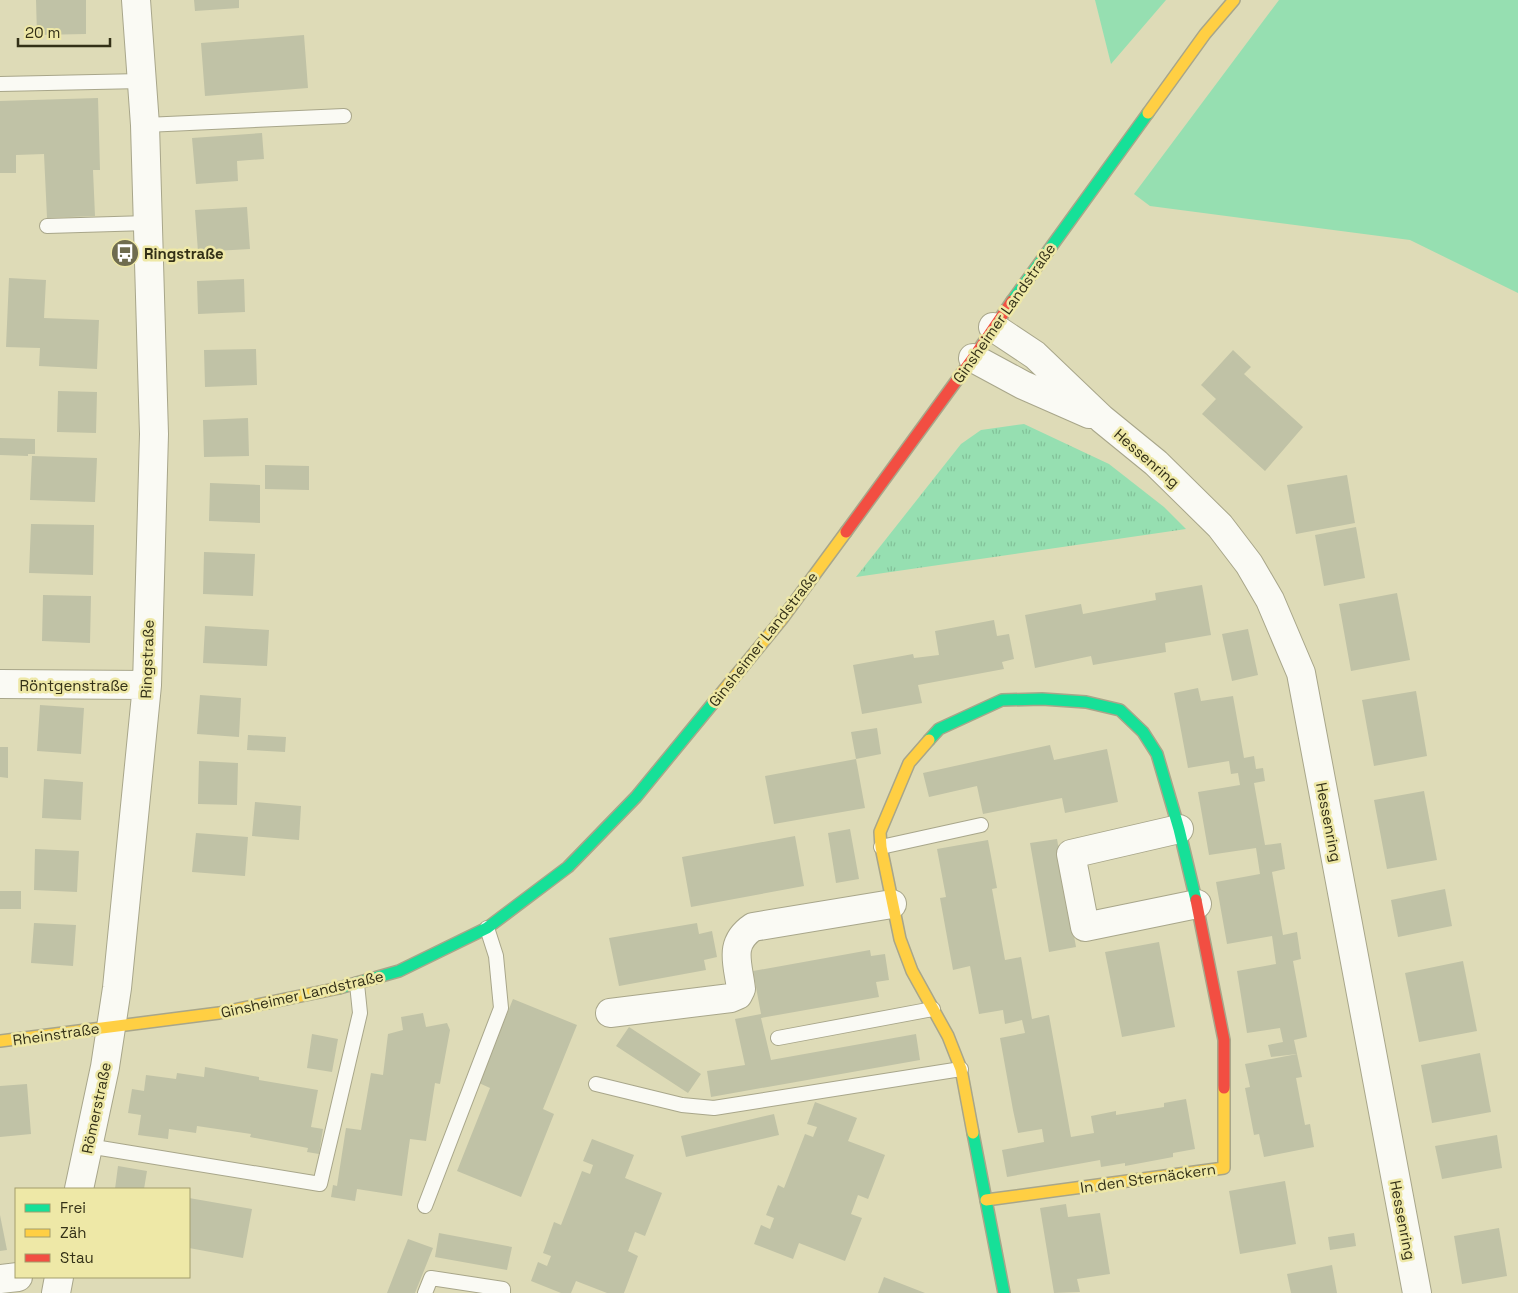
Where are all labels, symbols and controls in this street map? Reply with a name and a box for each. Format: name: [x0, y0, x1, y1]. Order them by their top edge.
scale bar: [18, 15, 110, 47]
text: 20 m: [25, 23, 60, 42]
bus stop icon: Ringstraße: [110, 238, 140, 268]
street label: Ginsheimer Landstraße: [949, 239, 1060, 387]
place label: Ringstraße: [144, 244, 224, 263]
street label: Hessenring: [1110, 424, 1184, 492]
street label: Ginsheimer Landstraße: [704, 568, 822, 710]
street label: Ringstraße: [136, 619, 158, 699]
street label: Röntgenstraße: [19, 676, 129, 695]
street label: Hessenring: [1312, 781, 1346, 863]
street label: Ginsheimer Landstraße: [219, 966, 385, 1022]
street label: Rheinstraße: [11, 1018, 101, 1049]
street label: Römerstraße: [77, 1060, 115, 1155]
street label: In den Sternäckern: [1079, 1159, 1217, 1197]
street label: Hessenring: [1386, 1179, 1420, 1261]
legend: [15, 1188, 190, 1278]
text: Frei: [60, 1198, 86, 1217]
text: Zäh: [60, 1223, 86, 1242]
text: Stau: [60, 1248, 94, 1267]

